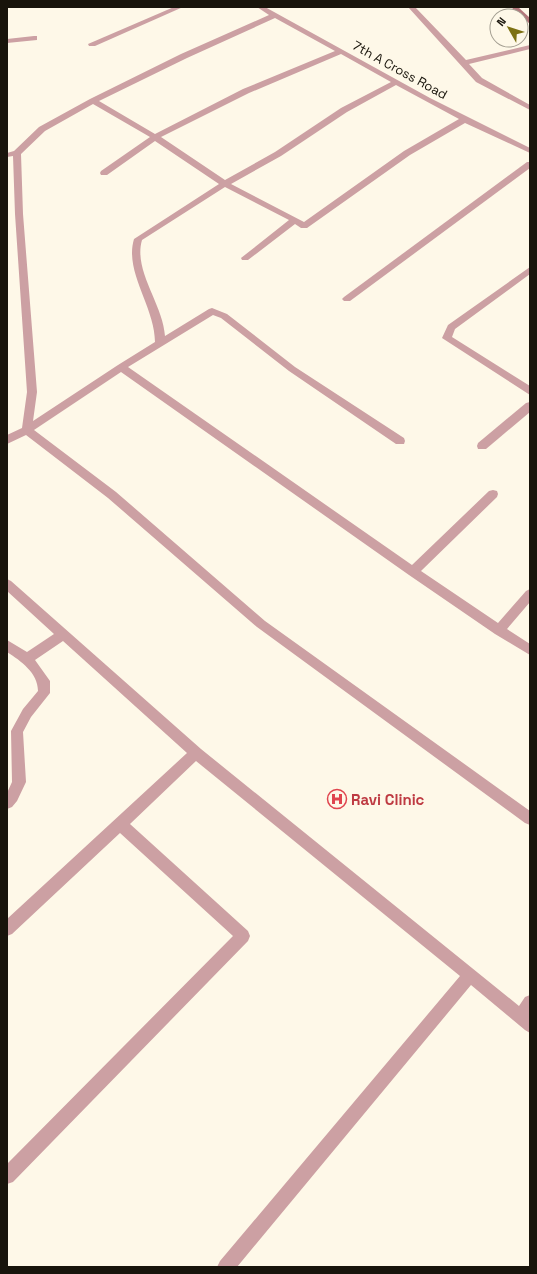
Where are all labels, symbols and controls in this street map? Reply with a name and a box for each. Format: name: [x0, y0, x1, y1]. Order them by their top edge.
north arrow: [489, 8, 529, 48]
text: N: [493, 14, 509, 29]
street label: 7th A Cross Road: [350, 37, 450, 103]
hospital icon: Ravi Clinic: [326, 788, 348, 810]
place label: Ravi Clinic: [351, 790, 425, 809]

